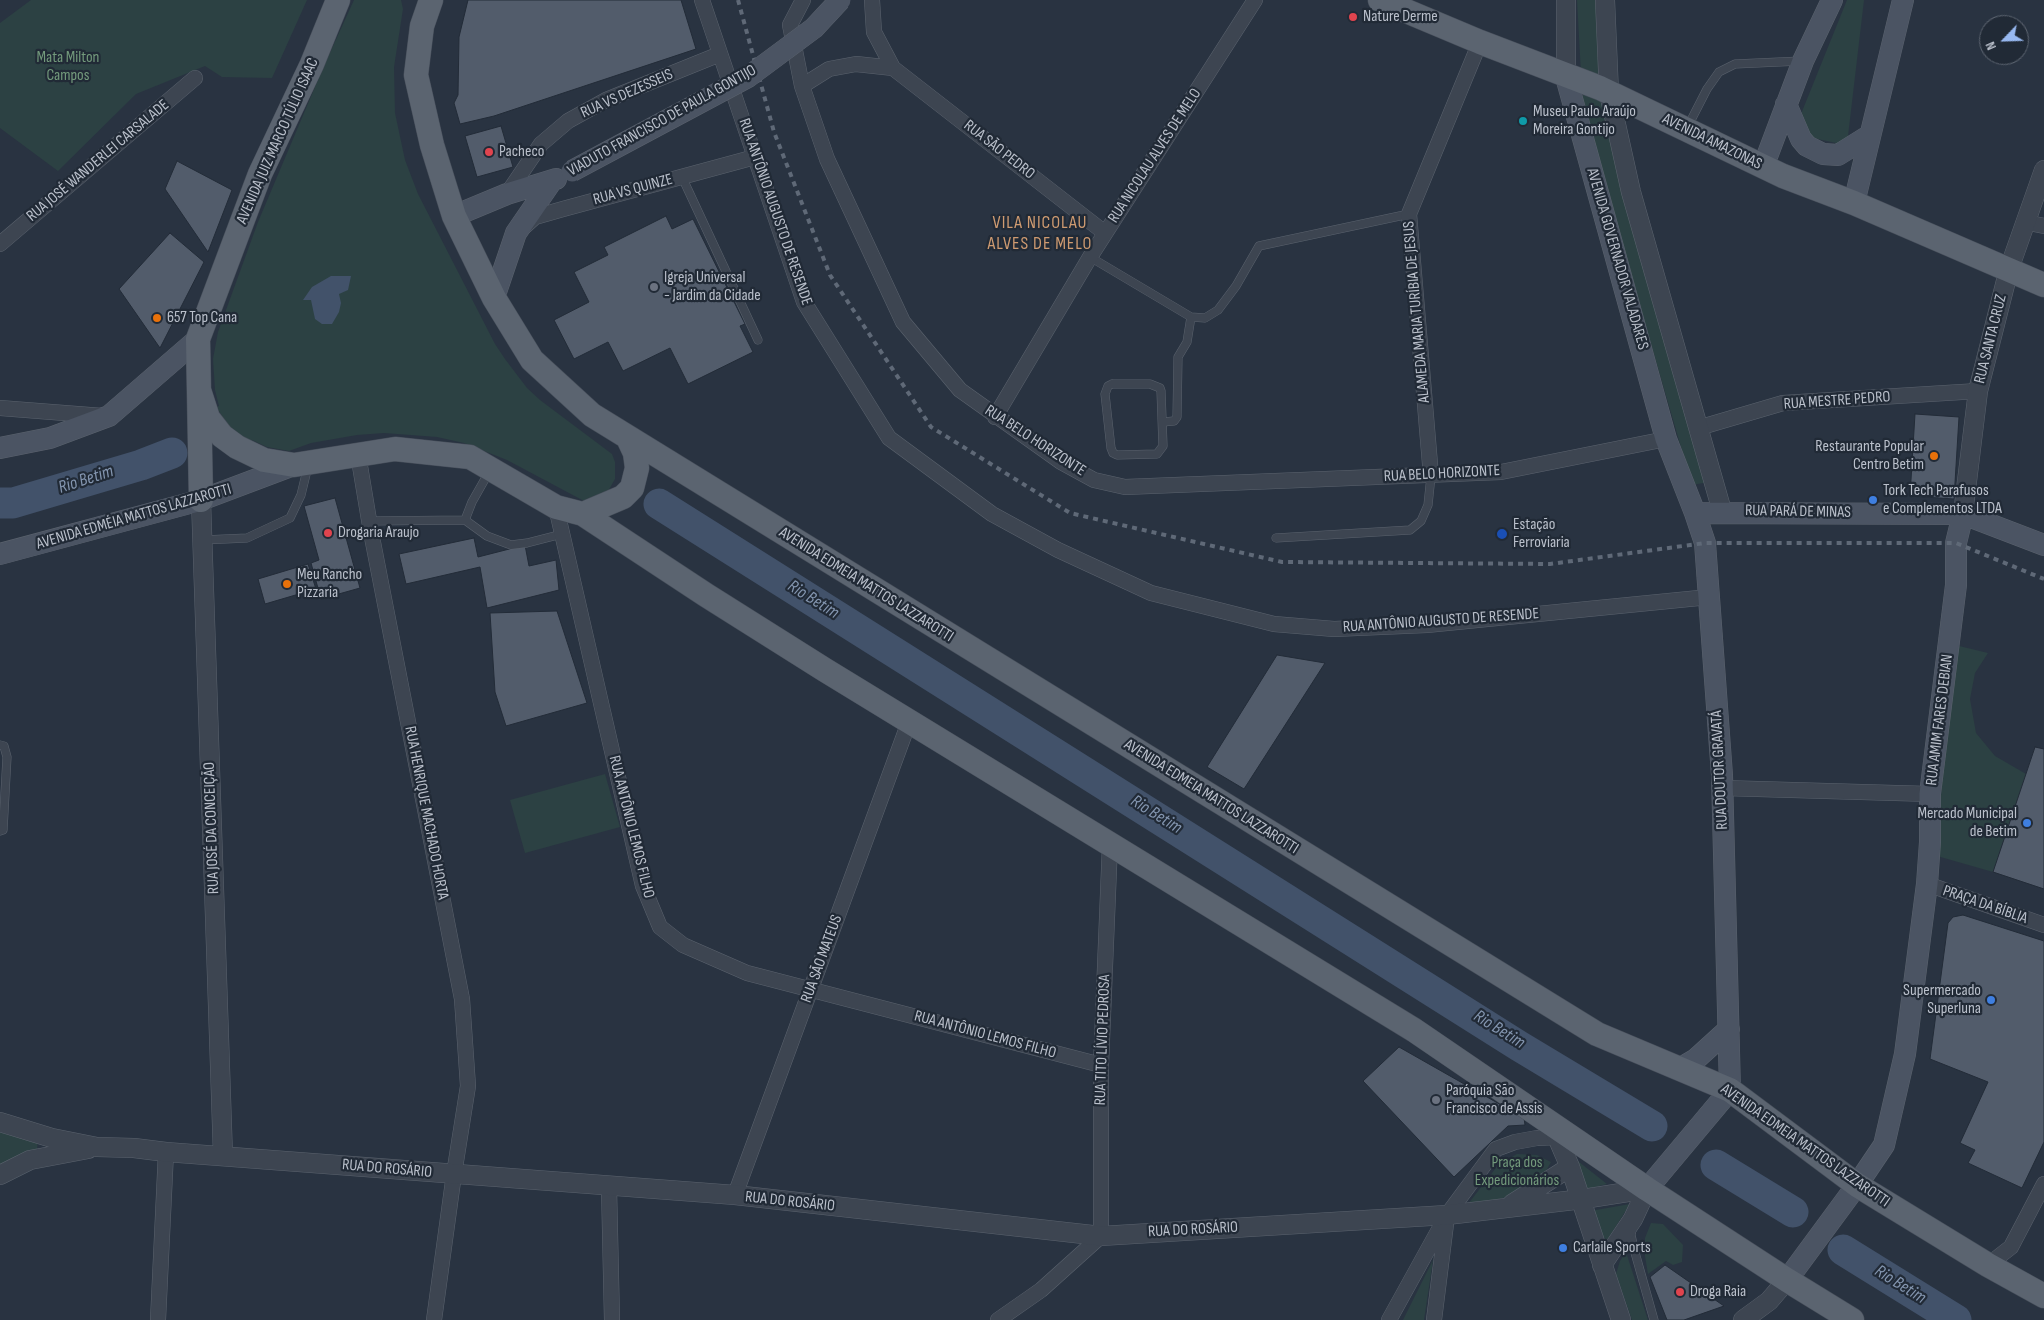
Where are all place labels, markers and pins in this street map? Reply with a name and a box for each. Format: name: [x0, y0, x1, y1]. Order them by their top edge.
place label: Nature Derme: [1363, 7, 1438, 27]
marker: Nature Derme: [1347, 11, 1359, 23]
place label: Museu Paulo Araújo Moreira Gontijo: [1533, 102, 1636, 140]
marker: Museu Paulo Araújo Moreira Gontijo: [1517, 115, 1529, 127]
place label: Pacheco: [499, 142, 544, 162]
marker: Pacheco: [483, 146, 495, 158]
place label: Igreja Universal - Jardim da Cidade: [664, 268, 761, 306]
marker: Igreja Universal - Jardim da Cidade: [648, 281, 660, 293]
place label: 657 Top Cana: [167, 308, 237, 328]
marker: 657 Top Cana: [151, 312, 163, 324]
place label: Restaurante Popular Centro Betim: [1815, 437, 1924, 475]
marker: Restaurante Popular Centro Betim: [1928, 450, 1940, 462]
place label: Tork Tech Parafusos e Complementos LTDA: [1883, 481, 2002, 519]
marker: Tork Tech Parafusos e Complementos LTDA: [1867, 494, 1879, 506]
place label: Estação Ferroviaria: [1513, 515, 1570, 553]
place label: Drogaria Araujo: [338, 523, 419, 543]
marker: Drogaria Araujo: [322, 527, 334, 539]
marker: Estação Ferroviaria: [1495, 527, 1509, 541]
place label: Meu Rancho Pizzaria: [297, 565, 362, 603]
marker: Meu Rancho Pizzaria: [281, 578, 293, 590]
place label: Mercado Municipal de Betim: [1917, 804, 2017, 842]
marker: Mercado Municipal de Betim: [2021, 817, 2033, 829]
place label: Supermercado Superluna: [1903, 981, 1981, 1019]
marker: Supermercado Superluna: [1985, 994, 1997, 1006]
place label: Paróquia São Francisco de Assis: [1446, 1081, 1543, 1119]
marker: Paróquia São Francisco de Assis: [1430, 1094, 1442, 1106]
place label: Carlaile Sports: [1573, 1238, 1651, 1258]
marker: Carlaile Sports: [1557, 1242, 1569, 1254]
place label: Droga Raia: [1690, 1282, 1746, 1302]
marker: Droga Raia: [1674, 1286, 1686, 1298]

